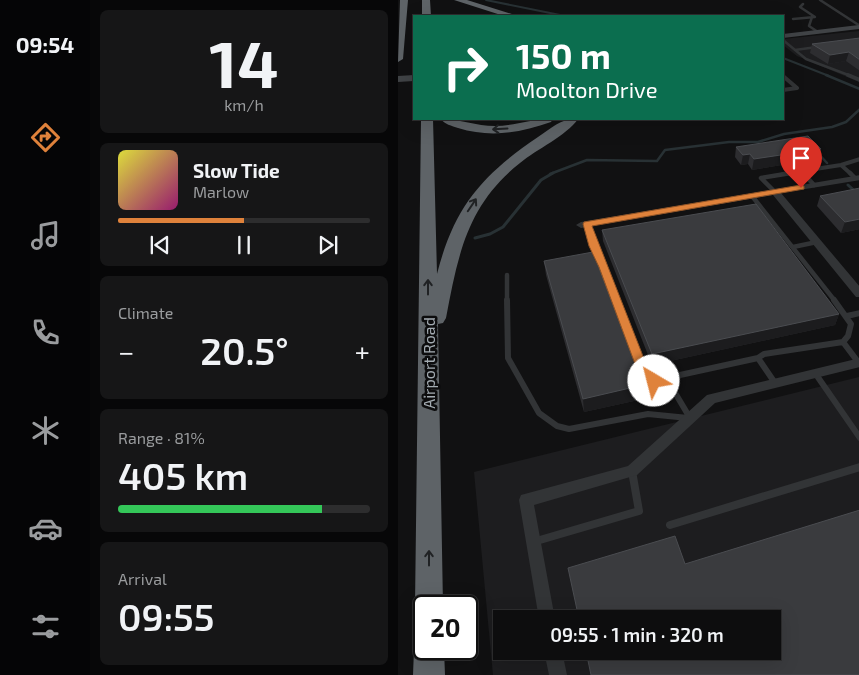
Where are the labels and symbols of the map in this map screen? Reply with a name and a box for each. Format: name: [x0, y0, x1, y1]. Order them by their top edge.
one-way arrow: [492, 125, 508, 134]
pin: [780, 137, 822, 188]
one-way arrow: [467, 198, 477, 212]
one-way arrow: [423, 280, 433, 296]
street label: Airport Road: [419, 317, 438, 409]
position arrow: [627, 354, 679, 406]
one-way arrow: [424, 550, 434, 566]
speed limit sign: 20: [413, 595, 478, 660]

